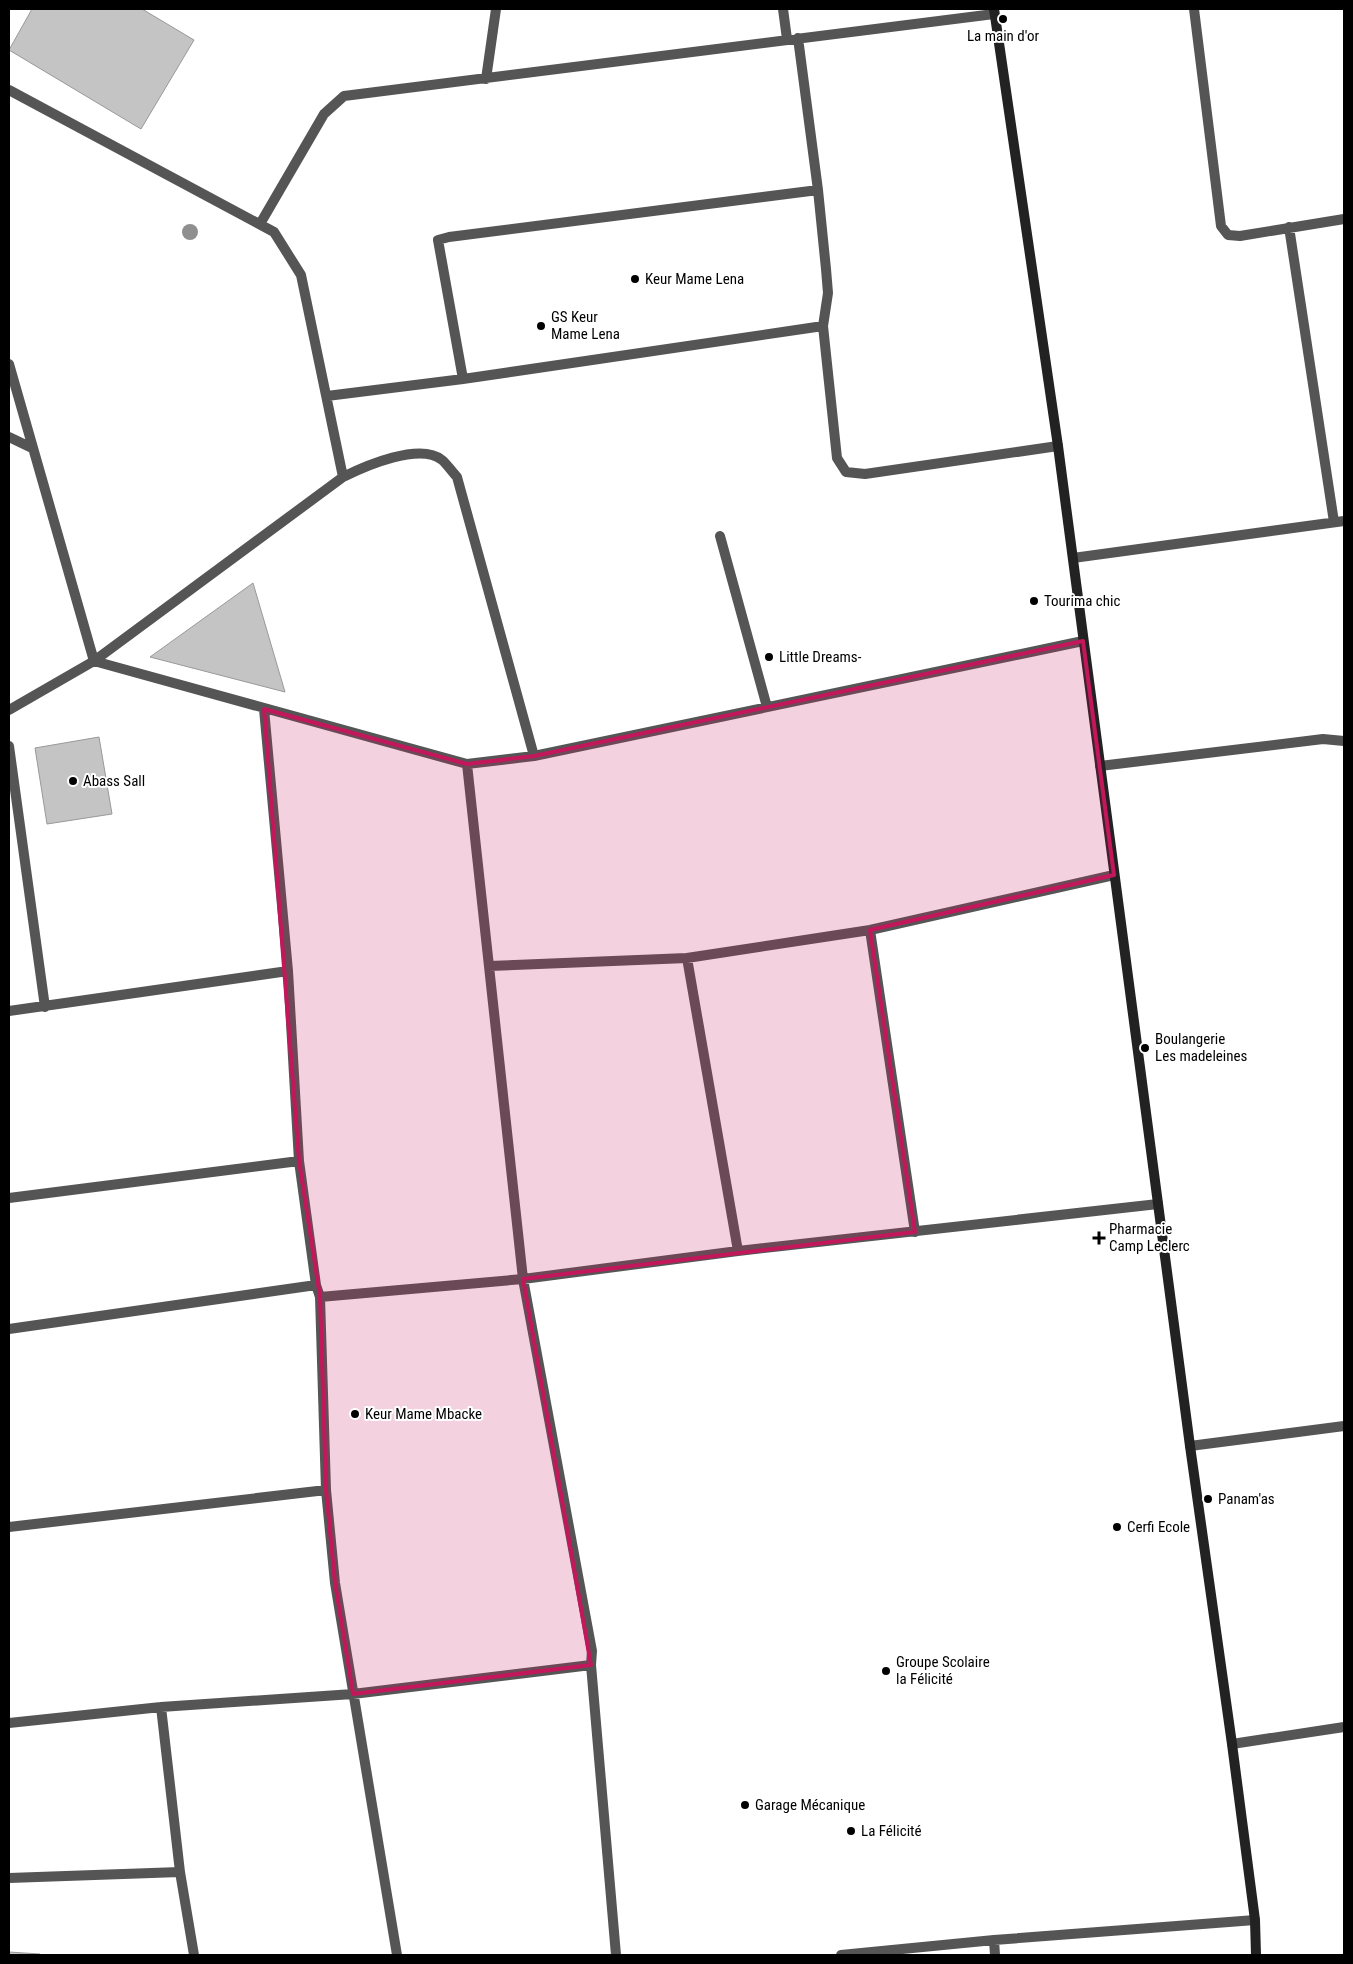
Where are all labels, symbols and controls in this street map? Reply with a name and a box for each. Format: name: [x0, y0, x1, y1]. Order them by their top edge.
marker: La main d'or: [997, 13, 1009, 25]
place label: La main d'or: [967, 27, 1039, 45]
place label: Keur Mame Lena: [645, 270, 744, 288]
marker: Keur Mame Lena: [629, 273, 641, 285]
place label: GS Keur Mame Lena: [551, 308, 620, 343]
marker: GS Keur Mame Lena: [535, 320, 547, 332]
place label: Tourima chic: [1044, 592, 1120, 610]
marker: Tourima chic: [1028, 595, 1040, 607]
place label: Little Dreams-: [779, 648, 862, 666]
marker: Little Dreams-: [763, 651, 775, 663]
place label: Abass Sall: [83, 772, 145, 790]
marker: Abass Sall: [67, 775, 79, 787]
place label: Boulangerie Les madeleines: [1155, 1030, 1248, 1065]
marker: Boulangerie Les madeleines: [1139, 1042, 1151, 1054]
place label: Pharmacie Camp Leclerc: [1109, 1220, 1190, 1255]
marker: Pharmacie Camp Leclerc: [1093, 1232, 1105, 1244]
place label: Keur Mame Mbacke: [365, 1405, 482, 1423]
marker: Keur Mame Mbacke: [349, 1408, 361, 1420]
place label: Panam'as: [1218, 1490, 1275, 1508]
marker: Panam'as: [1202, 1493, 1214, 1505]
place label: Cerfi Ecole: [1127, 1518, 1190, 1536]
marker: Cerfi Ecole: [1111, 1521, 1123, 1533]
place label: Groupe Scolaire la Félicité: [896, 1653, 990, 1688]
marker: Groupe Scolaire la Félicité: [880, 1665, 892, 1677]
place label: Garage Mécanique: [755, 1796, 865, 1814]
marker: Garage Mécanique: [739, 1799, 751, 1811]
place label: La Félicité: [861, 1822, 922, 1840]
marker: La Félicité: [845, 1825, 857, 1837]

